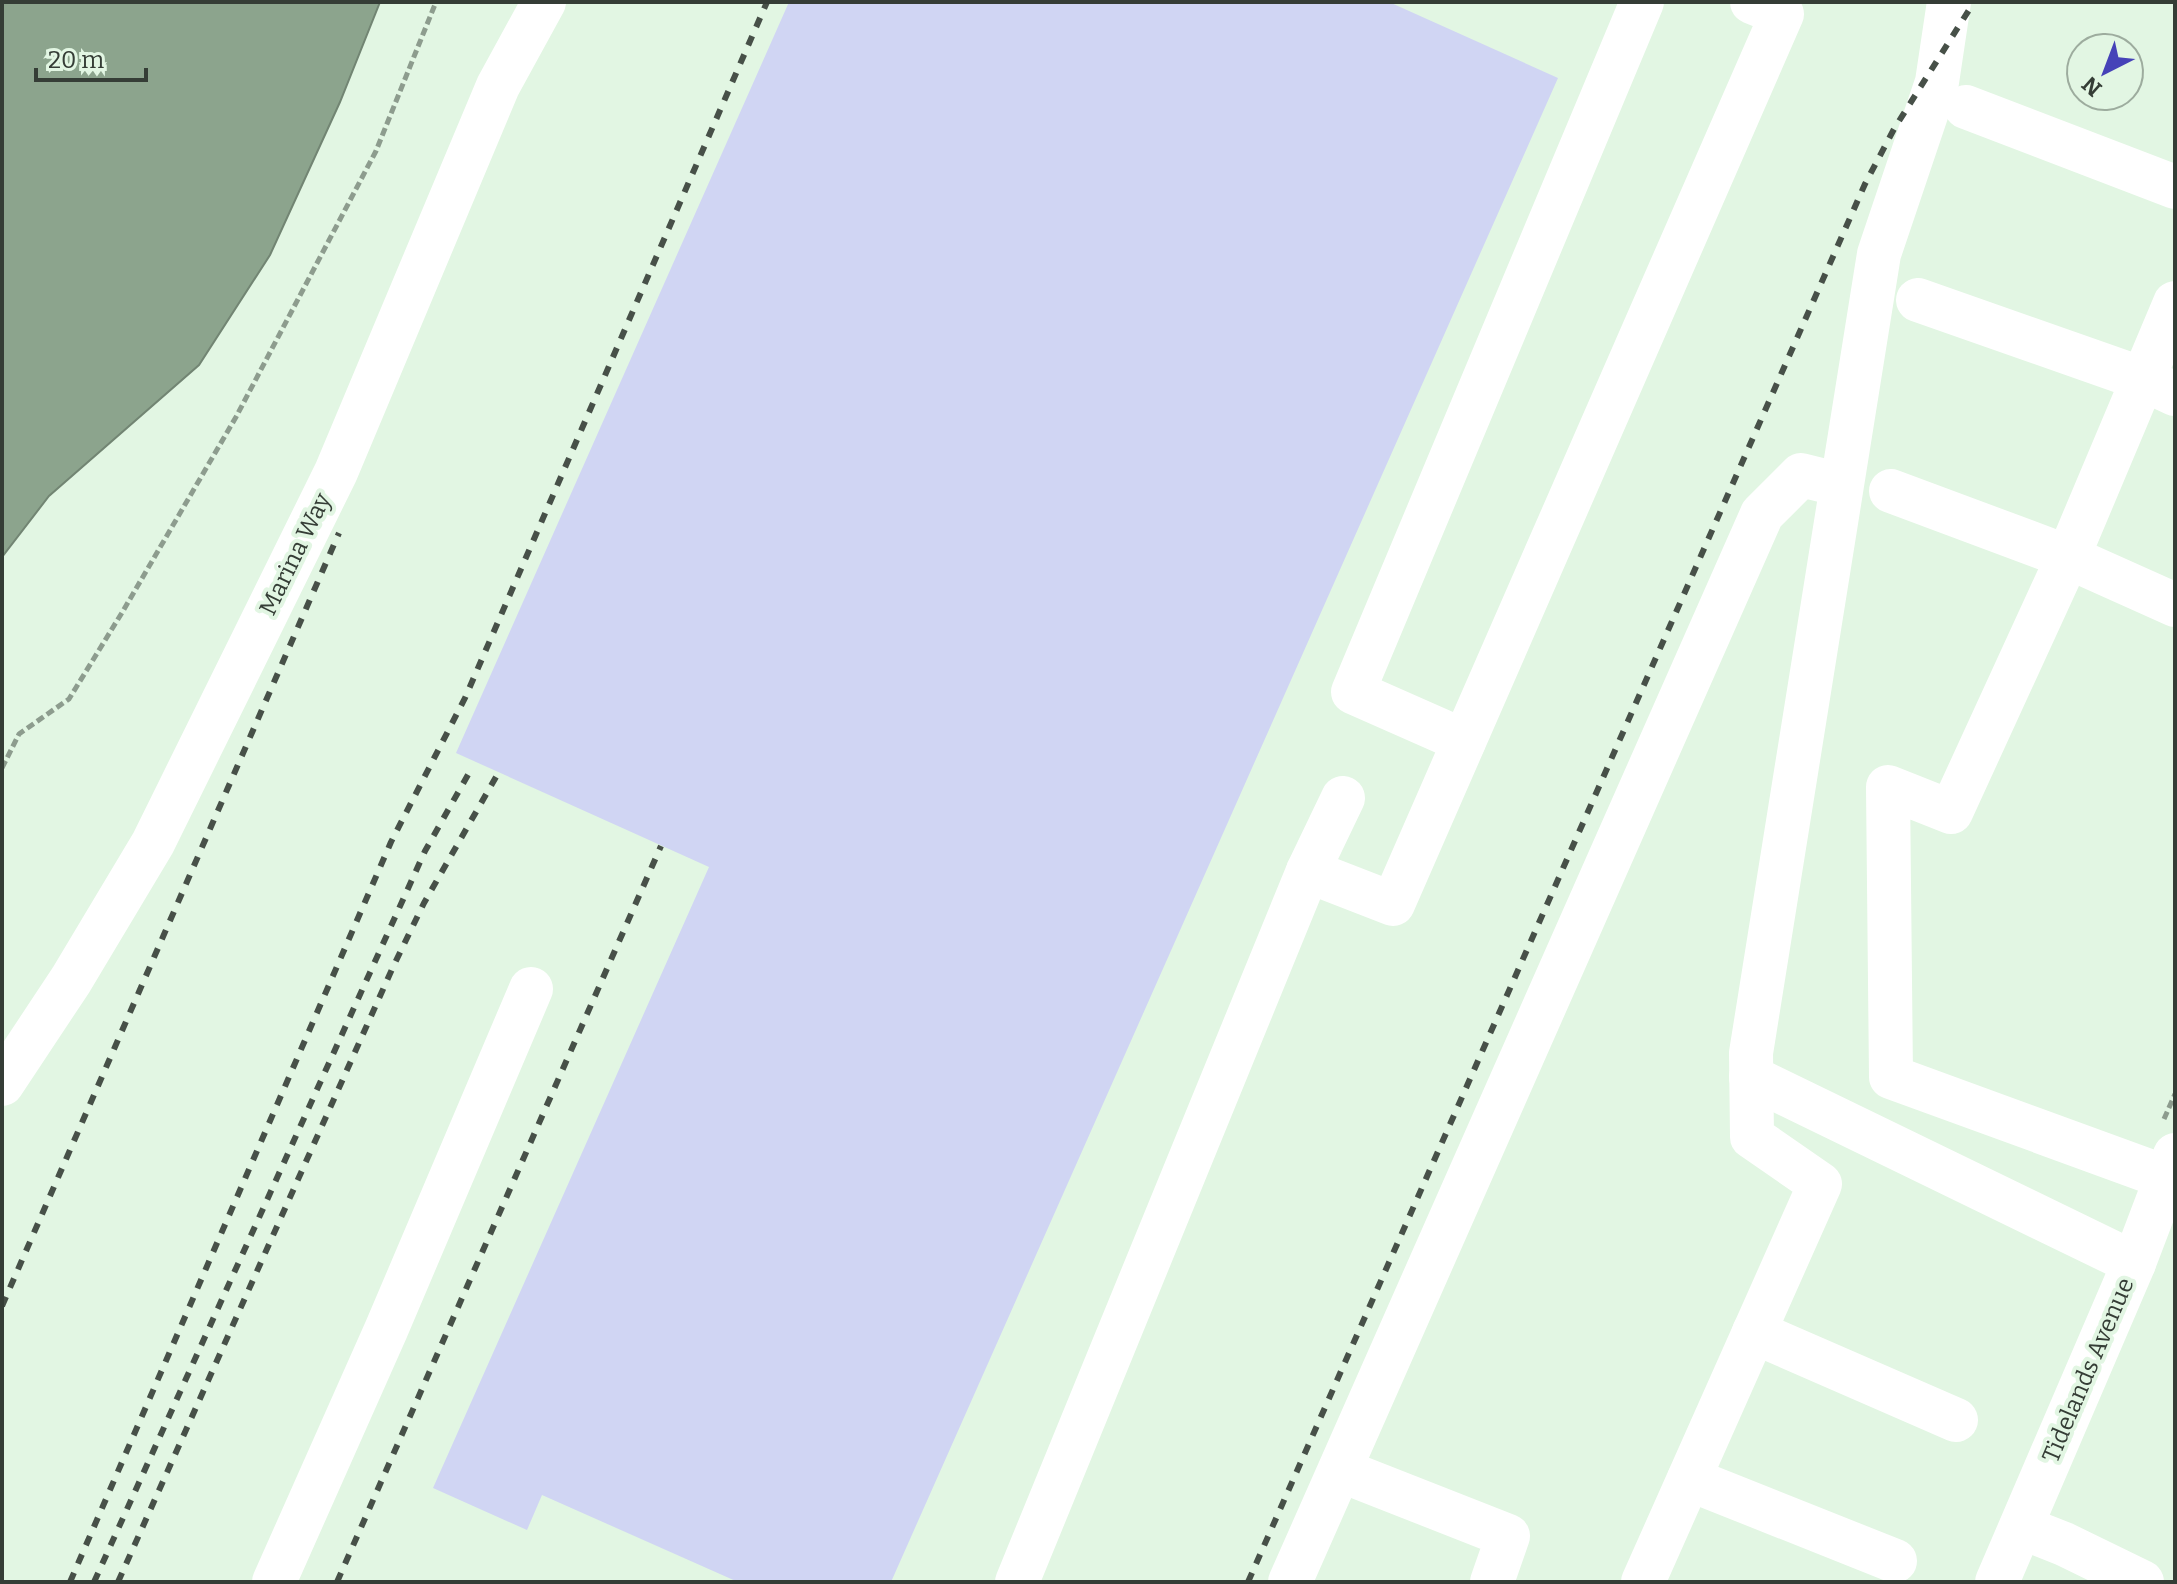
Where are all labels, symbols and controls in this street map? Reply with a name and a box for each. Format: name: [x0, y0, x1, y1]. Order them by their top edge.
scale bar: [36, 32, 146, 82]
north arrow: [2065, 32, 2145, 112]
text: 20 m: [48, 46, 104, 74]
text: N: [2077, 71, 2107, 102]
street label: Marina Way: [253, 488, 337, 620]
street label: Tidelands Avenue: [2036, 1273, 2140, 1467]

